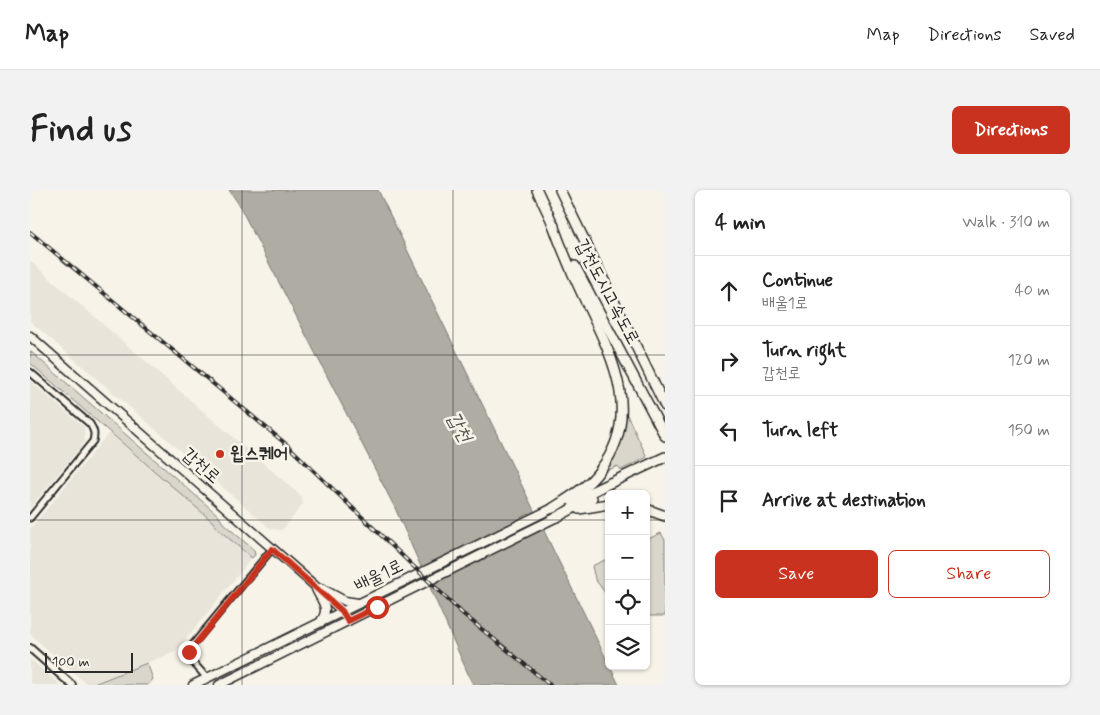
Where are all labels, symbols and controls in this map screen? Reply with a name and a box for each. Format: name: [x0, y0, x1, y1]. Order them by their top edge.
text: Map: [25, 19, 69, 50]
text: Map: [867, 23, 900, 47]
text: Directions: [928, 23, 1002, 47]
text: Saved: [1030, 23, 1075, 47]
button: Directions: [952, 106, 1070, 154]
text: Find us: [30, 107, 132, 153]
text: 4 min: [715, 209, 766, 237]
text: Walk · 310 m: [962, 212, 1050, 233]
street label: 갑천도시고속도로: [569, 235, 645, 349]
text: Continue: [762, 268, 833, 293]
icon: ahead: [715, 277, 743, 305]
text: 40 m: [1014, 280, 1050, 301]
text: 배울1로: [762, 293, 808, 314]
text: Turn right: [762, 338, 846, 363]
icon: right: [715, 347, 743, 375]
text: 120 m: [1008, 350, 1050, 371]
text: 갑천로: [762, 363, 801, 384]
water label: 갑천: [441, 408, 478, 448]
icon: left: [715, 417, 743, 445]
text: Turn left: [762, 418, 838, 443]
text: 150 m: [1008, 420, 1050, 441]
place label: 윕스퀘어: [230, 442, 288, 466]
street label: 갑천로: [177, 443, 225, 489]
marker: 윕스퀘어: [214, 448, 226, 460]
icon: arrive: [715, 487, 743, 515]
text: Arrive at destination: [762, 488, 926, 513]
map controls: [605, 490, 650, 670]
button: +: [605, 490, 650, 535]
button: −: [605, 535, 650, 580]
button: Save: [715, 550, 878, 598]
button: Share: [888, 550, 1050, 598]
street label: 배울1로: [351, 554, 407, 598]
button: locate: [605, 580, 650, 625]
route start: [366, 596, 389, 619]
button: layers: [605, 625, 650, 670]
route end: [178, 641, 201, 664]
scale bar: [45, 650, 132, 673]
text: 100 m: [52, 653, 90, 671]

